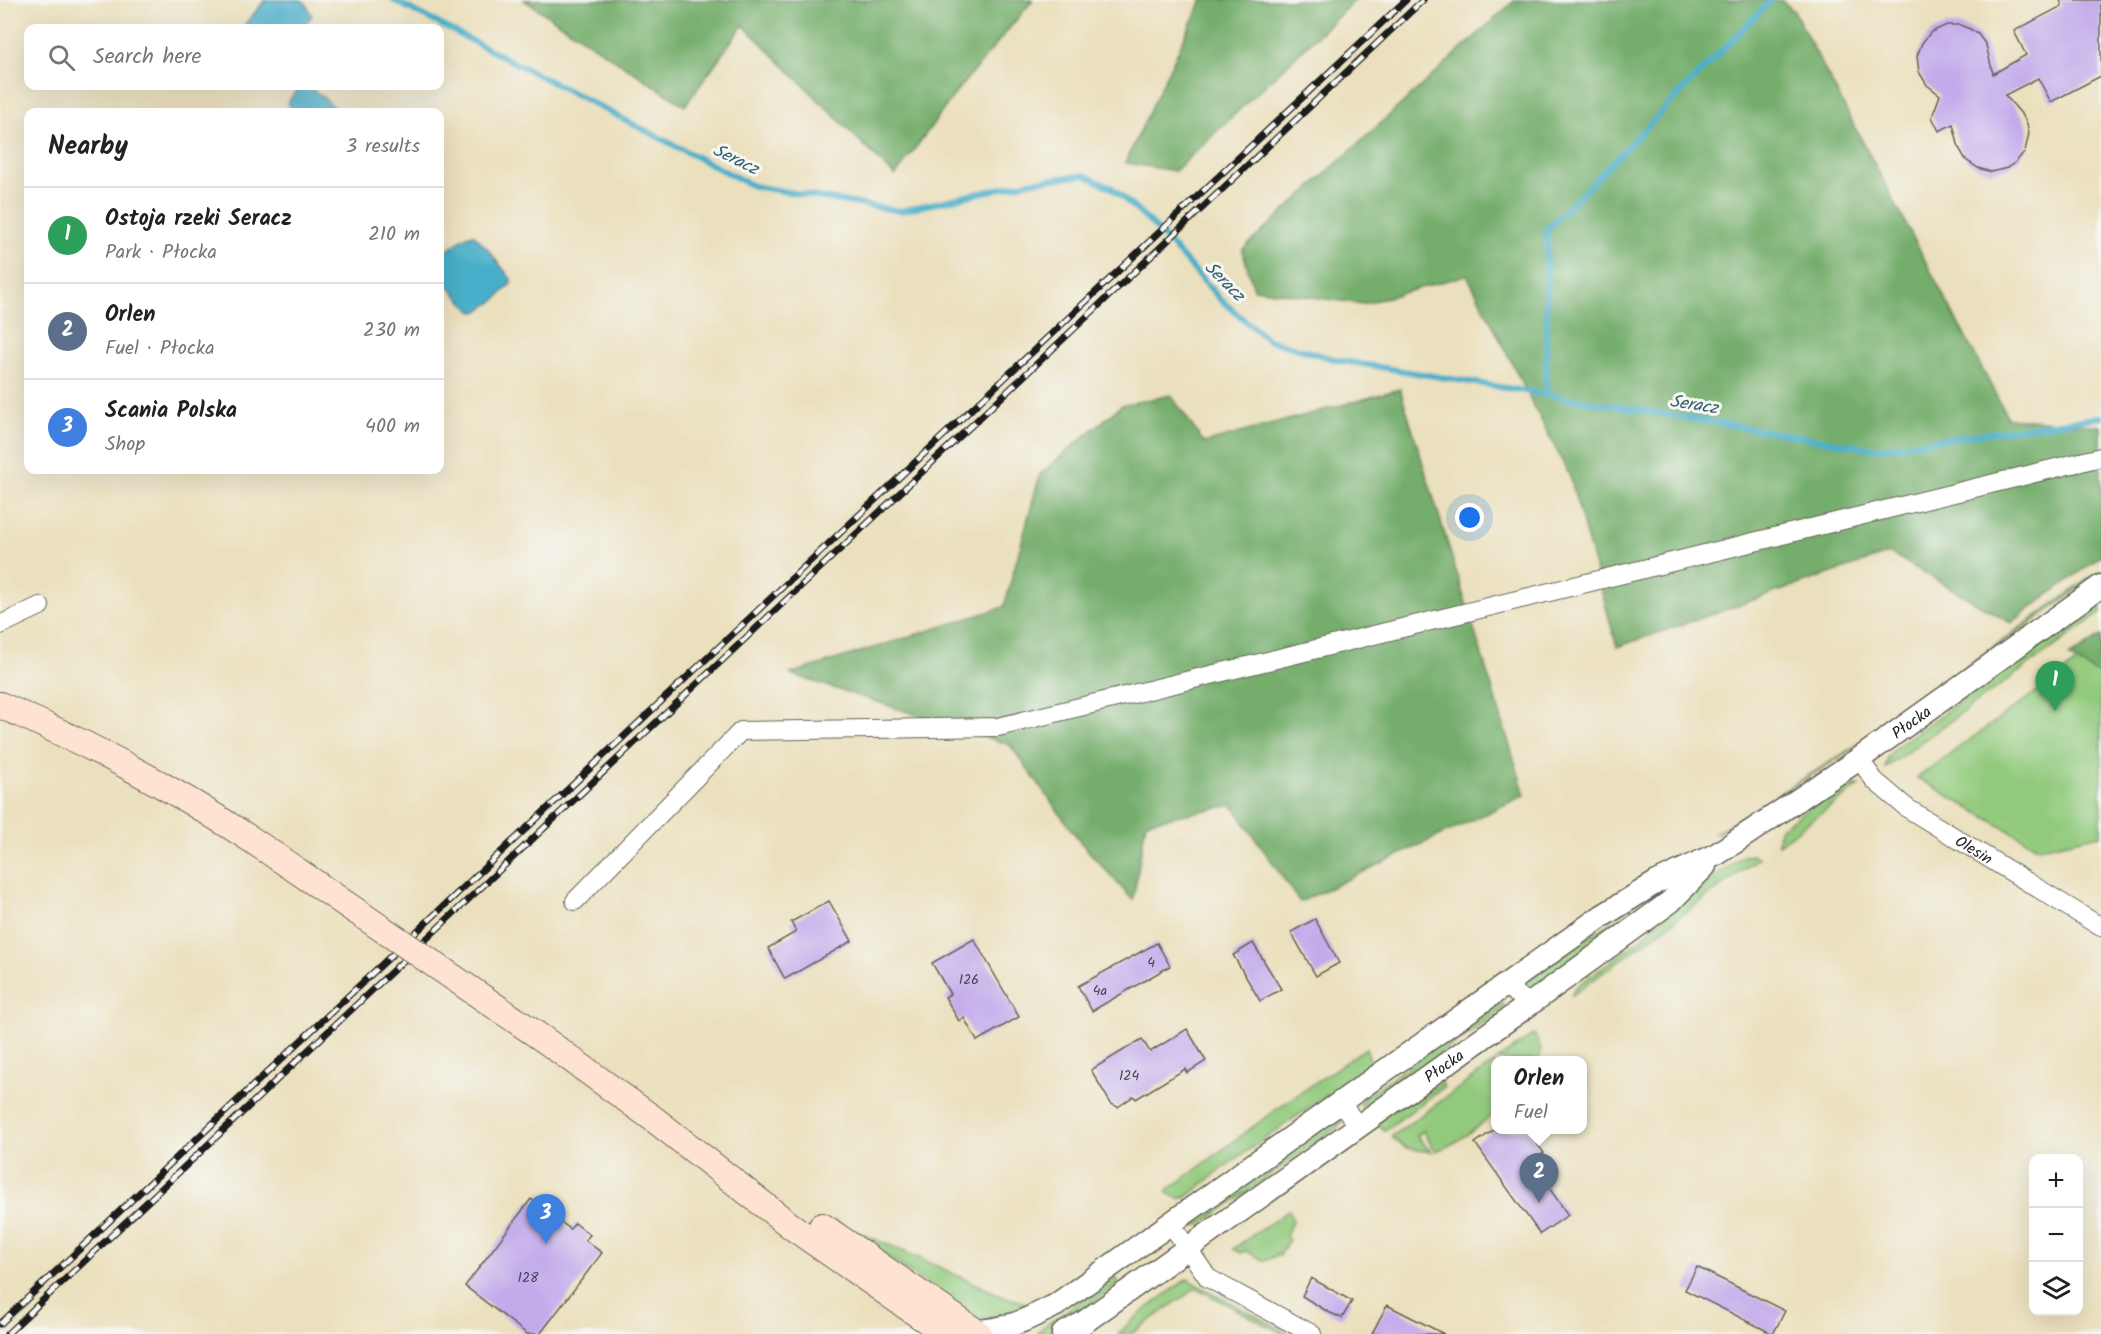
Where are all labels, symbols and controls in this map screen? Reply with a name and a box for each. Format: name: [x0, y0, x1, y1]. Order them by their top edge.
search box: [24, 24, 444, 90]
text: Search here: [93, 40, 201, 75]
icon: search: [45, 41, 78, 74]
text: Nearby: [48, 126, 128, 168]
text: 3 results: [346, 131, 420, 163]
water label: Seracz: [707, 137, 765, 185]
text: Ostoja rzeki Seracz: [105, 202, 292, 237]
text: 1: [64, 219, 71, 251]
text: 210 m: [368, 219, 420, 251]
text: Park · Płocka: [105, 237, 217, 269]
water label: Seracz: [1197, 255, 1253, 311]
text: Orlen: [105, 298, 155, 333]
text: 2: [62, 315, 73, 347]
text: 230 m: [363, 315, 420, 347]
text: Fuel · Płocka: [105, 333, 215, 365]
water label: Seracz: [1668, 387, 1722, 424]
text: Scania Polska: [105, 394, 237, 429]
text: 3: [62, 411, 73, 443]
text: 400 m: [365, 411, 420, 443]
text: Shop: [105, 429, 145, 461]
your location: [1455, 503, 1484, 532]
pin: 1: [2036, 662, 2074, 711]
street label: Płocka: [1887, 700, 1937, 746]
street label: Olesin: [1950, 829, 1997, 872]
house number: 4: [1147, 952, 1155, 974]
house number: 126: [959, 969, 979, 991]
house number: 4a: [1093, 980, 1107, 1002]
street label: Płocka: [1419, 1044, 1470, 1090]
popup: [1491, 1056, 1587, 1134]
text: Orlen: [1514, 1062, 1564, 1097]
house number: 124: [1119, 1065, 1139, 1087]
text: Fuel: [1514, 1097, 1548, 1129]
pin: 2: [1520, 1154, 1558, 1203]
map controls: [2029, 1154, 2083, 1316]
button: +: [2029, 1154, 2083, 1208]
pin: 3: [526, 1194, 566, 1244]
button: −: [2029, 1208, 2083, 1262]
button: layers: [2029, 1262, 2083, 1316]
house number: 128: [518, 1267, 539, 1289]

